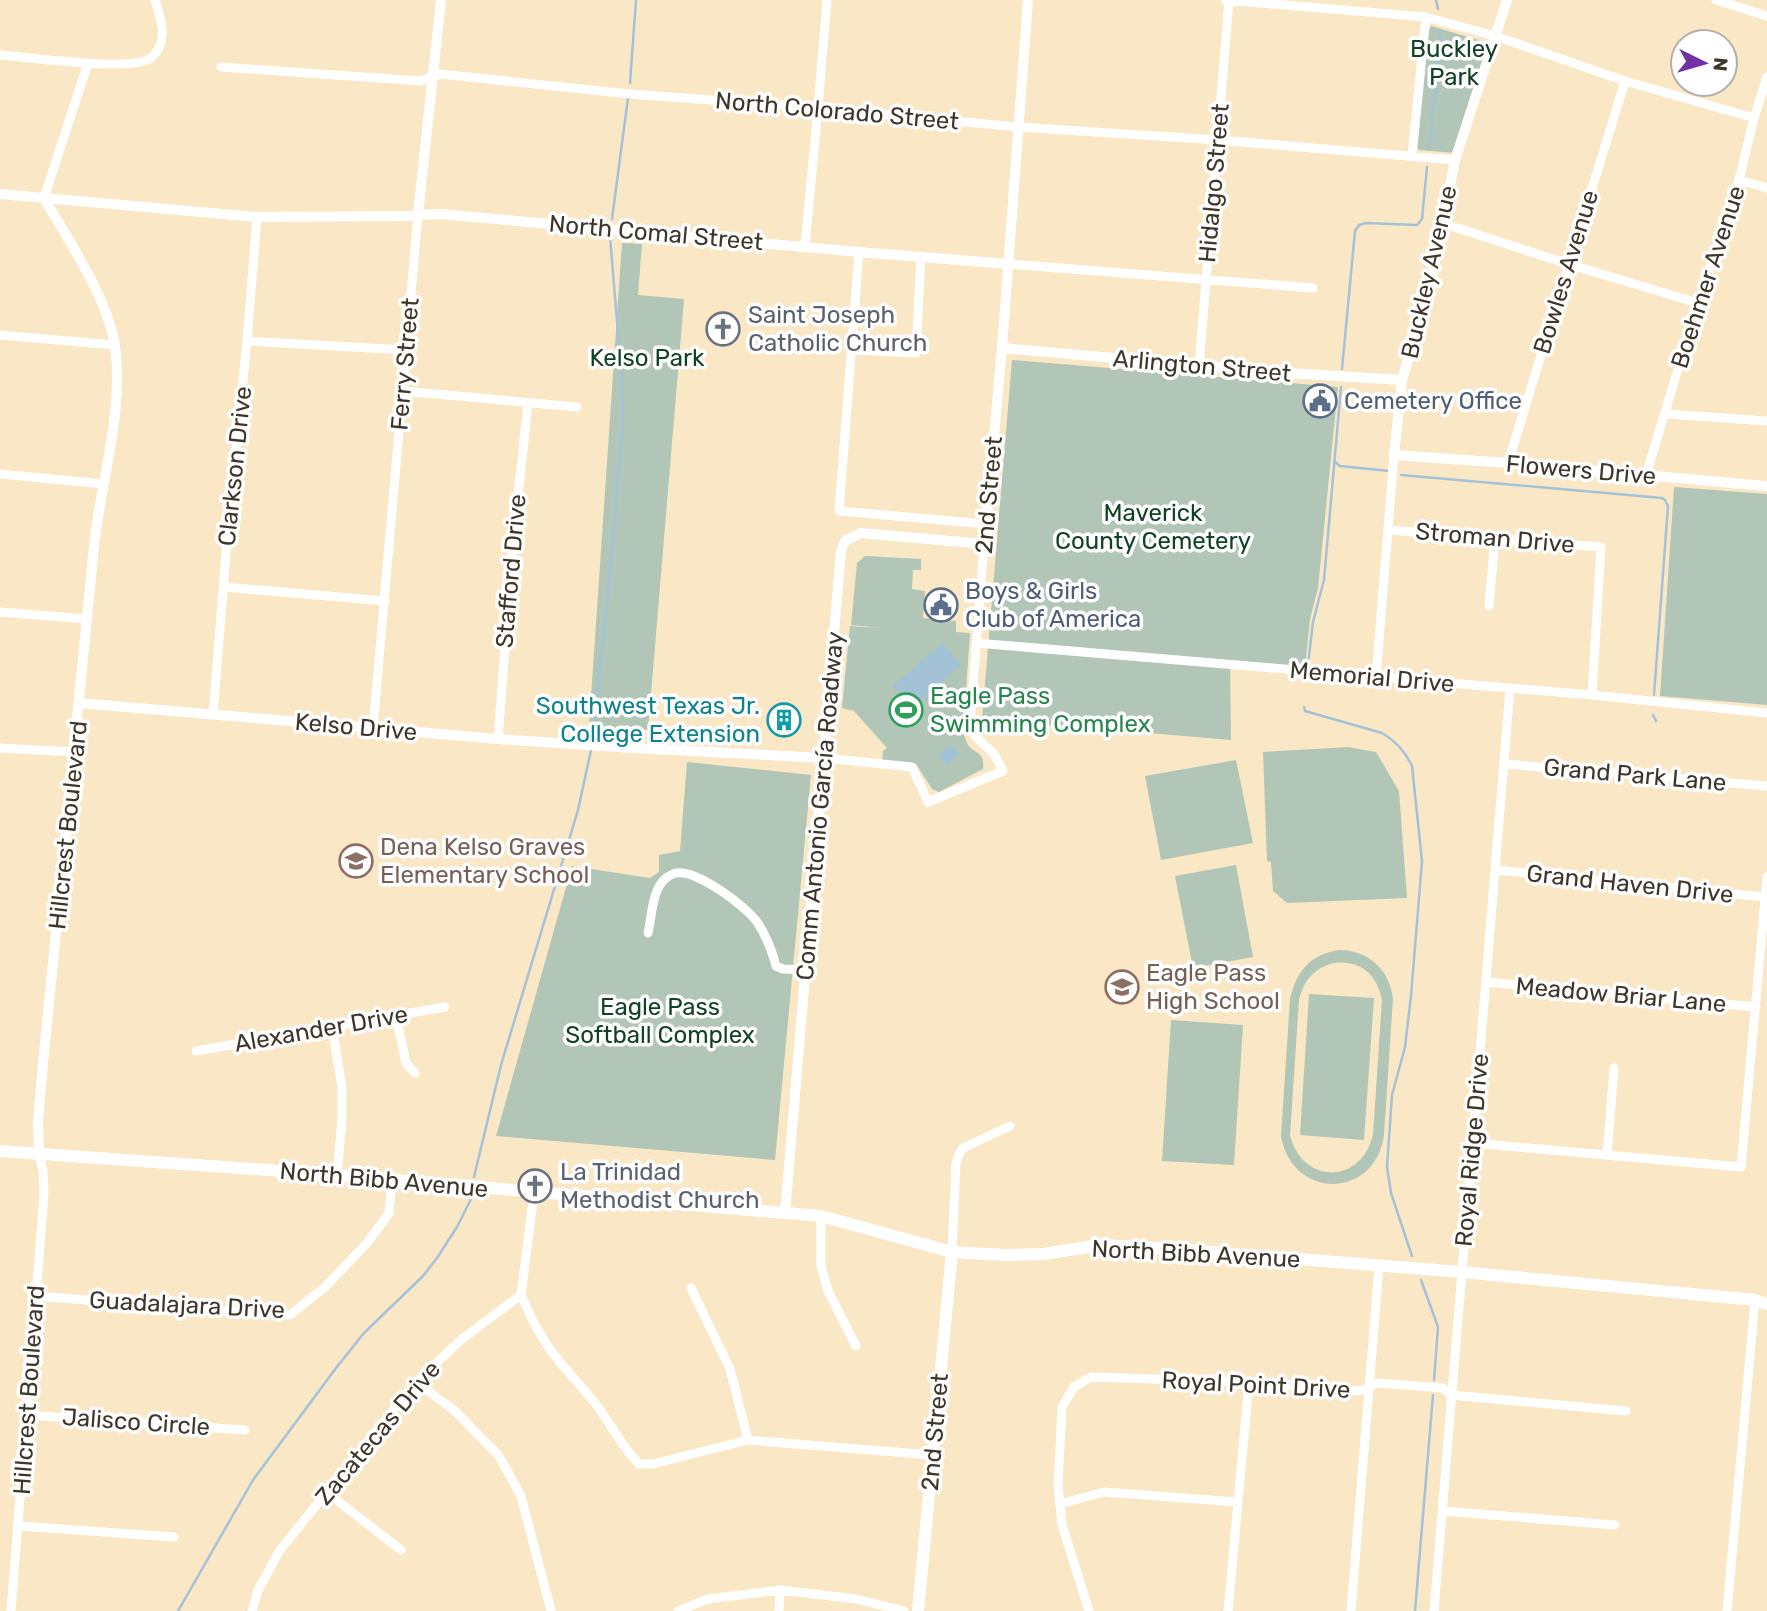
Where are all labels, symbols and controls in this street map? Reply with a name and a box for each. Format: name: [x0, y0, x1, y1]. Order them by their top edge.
north arrow: [1669, 28, 1739, 98]
park label: Buckley Park: [1410, 35, 1498, 91]
text: N: [1708, 57, 1732, 72]
street label: North Colorado Street: [714, 86, 960, 136]
street label: Hidalgo Street: [1193, 102, 1235, 264]
street label: Boehmer Avenue: [1665, 182, 1751, 372]
street label: Buckley Avenue: [1395, 183, 1463, 361]
street label: Bowles Avenue: [1528, 187, 1604, 357]
street label: North Comal Street: [548, 210, 764, 256]
street label: Ferry Street: [385, 296, 425, 432]
place label: Saint Joseph Catholic Church: [748, 301, 927, 357]
church icon: Saint Joseph Catholic Church: [704, 310, 742, 348]
park label: Kelso Park: [590, 344, 705, 372]
street label: Arlington Street: [1112, 344, 1292, 388]
public building icon: Cemetery Office: [1301, 382, 1339, 420]
street label: Clarkson Drive: [213, 385, 257, 547]
place label: Cemetery Office: [1344, 387, 1522, 415]
street label: 2nd Street: [970, 435, 1008, 555]
street label: Flowers Drive: [1505, 449, 1657, 491]
street label: Stafford Drive: [490, 493, 532, 649]
park label: Maverick County Cemetery: [1055, 499, 1251, 555]
street label: Stroman Drive: [1414, 517, 1576, 559]
place label: Boys & Girls Club of America: [965, 577, 1141, 633]
public building icon: Boys & Girls Club of America: [922, 586, 960, 624]
street label: Comm Antonio García Roadway: [791, 630, 849, 982]
street label: Memorial Drive: [1288, 656, 1456, 698]
place label: Eagle Pass Swimming Complex: [930, 682, 1151, 738]
sports icon: Eagle Pass Swimming Complex: [887, 691, 925, 729]
place label: Southwest Texas Jr. College Extension: [536, 692, 760, 748]
building icon: Southwest Texas Jr. College Extension: [765, 701, 803, 739]
street label: Kelso Drive: [294, 708, 418, 746]
street label: Hillcrest Boulevard: [43, 719, 93, 931]
street label: Grand Park Lane: [1542, 753, 1728, 797]
place label: Dena Kelso Graves Elementary School: [380, 833, 589, 889]
school or university icon: Dena Kelso Graves Elementary School: [337, 842, 375, 880]
street label: Grand Haven Drive: [1525, 859, 1735, 909]
place label: Eagle Pass High School: [1146, 959, 1280, 1015]
school or university icon: Eagle Pass High School: [1103, 968, 1141, 1006]
street label: Meadow Briar Lane: [1514, 972, 1728, 1018]
park label: Eagle Pass Softball Complex: [565, 993, 755, 1049]
street label: Alexander Drive: [232, 1000, 410, 1058]
street label: Royal Ridge Drive: [1450, 1052, 1494, 1248]
street label: North Bibb Avenue: [279, 1157, 489, 1203]
place label: La Trinidad Methodist Church: [560, 1158, 760, 1214]
church icon: La Trinidad Methodist Church: [516, 1167, 554, 1205]
street label: North Bibb Avenue: [1091, 1235, 1301, 1273]
street label: Hillcrest Boulevard: [8, 1284, 50, 1496]
street label: Guadalajara Drive: [88, 1286, 286, 1324]
street label: Zacatecas Drive: [310, 1355, 446, 1511]
street label: Royal Point Drive: [1161, 1366, 1351, 1404]
street label: 2nd Street: [916, 1372, 954, 1492]
street label: Jalisco Circle: [61, 1403, 211, 1441]

